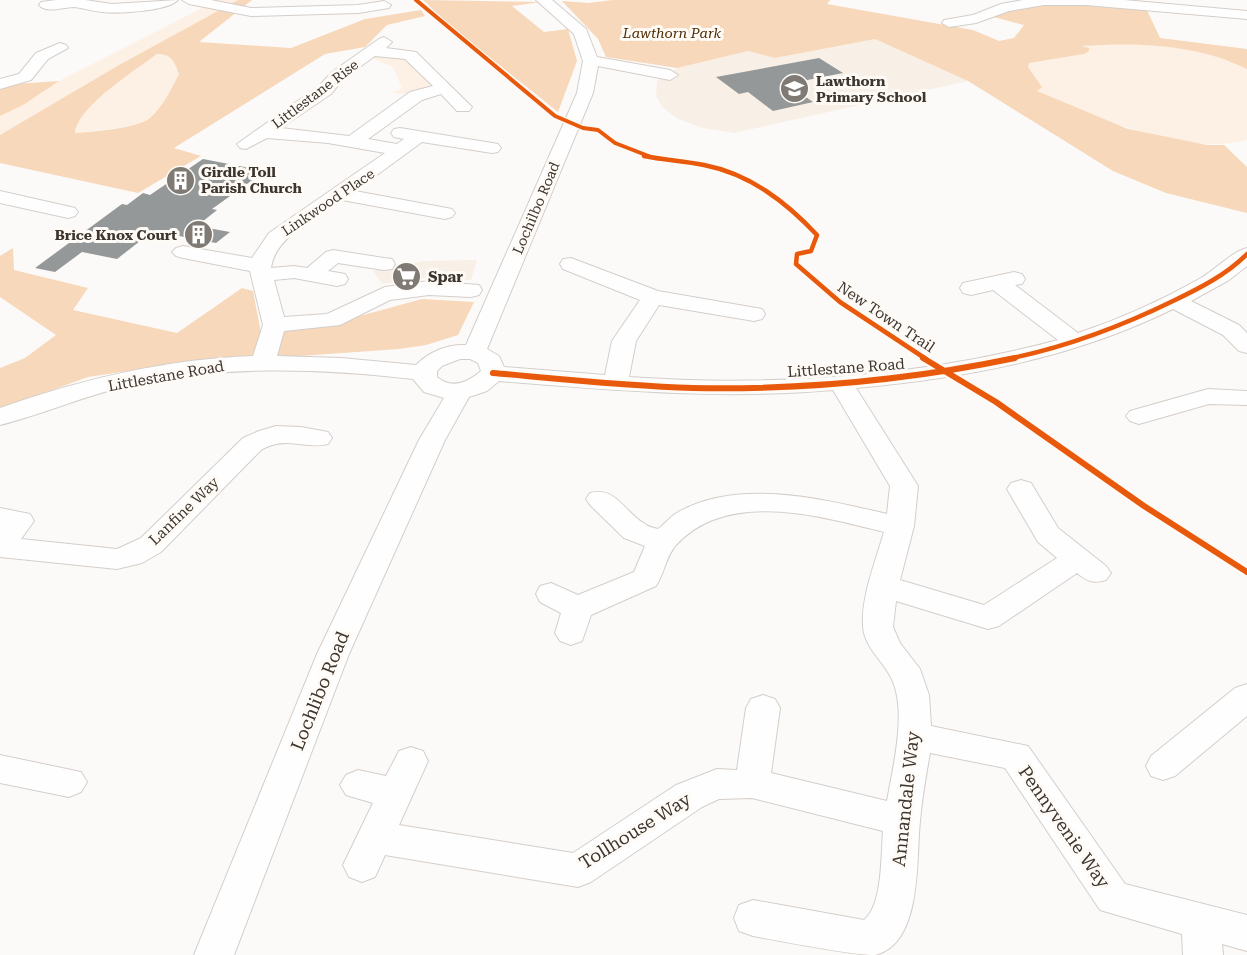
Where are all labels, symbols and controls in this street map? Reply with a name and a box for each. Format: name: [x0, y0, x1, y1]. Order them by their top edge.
park label: Lawthorn Park: [622, 25, 722, 41]
street label: Littlestane Rise: [269, 56, 362, 132]
school or university icon: Lawthorn Primary School: [779, 73, 811, 105]
place label: Lawthorn Primary School: [816, 73, 927, 105]
street label: Lochilbo Road: [509, 159, 563, 256]
building icon: Girdle Toll Parish Church: [164, 164, 196, 196]
place label: Girdle Toll Parish Church: [201, 164, 303, 196]
street label: Linkwood Place: [279, 165, 377, 239]
building icon: Brice Knox Court: [182, 219, 214, 251]
place label: Brice Knox Court: [55, 227, 177, 243]
supermarket icon: Spar: [391, 261, 423, 293]
place label: Spar: [428, 268, 463, 286]
street label: New Town Trail: [834, 278, 938, 356]
street label: Littlestane Road: [787, 355, 906, 381]
street label: Littlestane Road: [107, 357, 226, 395]
street label: Lanfine Way: [145, 473, 223, 549]
street label: Lochlibo Road: [286, 628, 353, 753]
street label: Annandale Way: [888, 730, 923, 868]
street label: Pennyvenie Way: [1014, 762, 1115, 892]
street label: Tollhouse Way: [575, 788, 695, 873]

